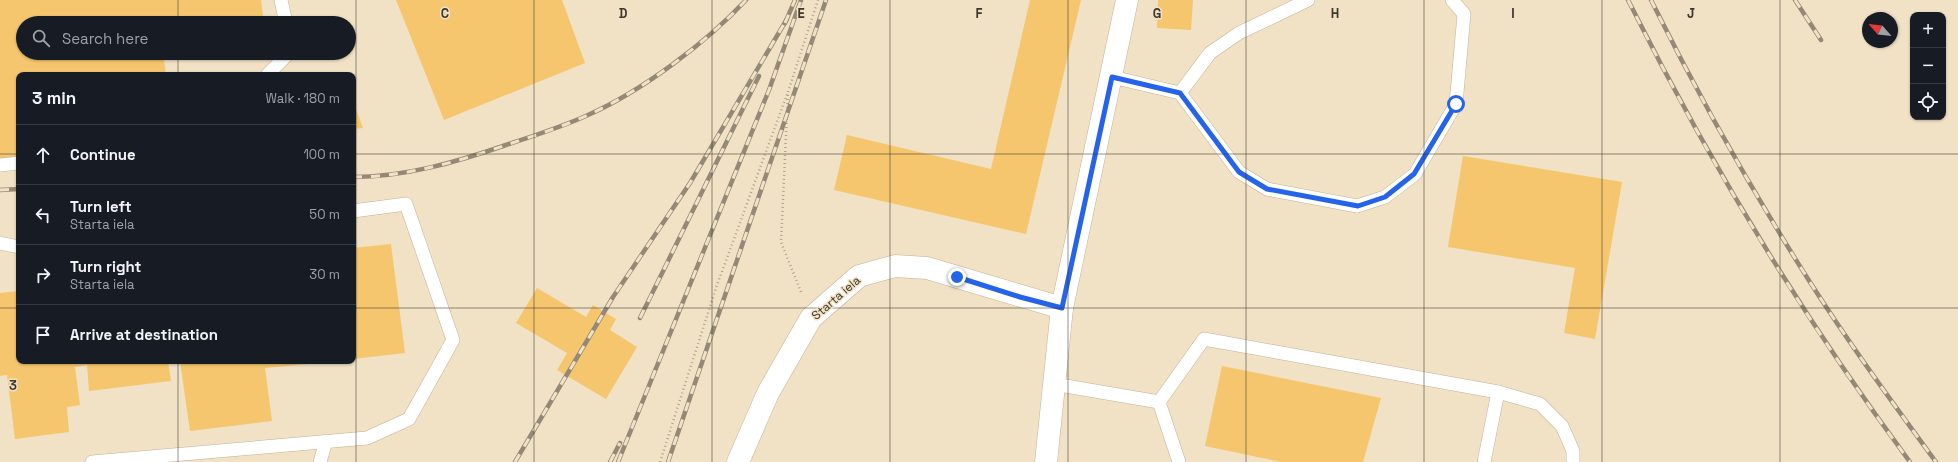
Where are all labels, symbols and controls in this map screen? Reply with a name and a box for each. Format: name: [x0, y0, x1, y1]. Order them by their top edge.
text: C: [441, 5, 449, 22]
text: D: [619, 5, 628, 22]
text: E: [797, 5, 805, 22]
text: F: [976, 5, 983, 22]
text: G: [1153, 5, 1161, 22]
text: H: [1331, 5, 1339, 22]
text: I: [1511, 5, 1515, 22]
text: J: [1687, 5, 1695, 22]
north arrow: [1862, 12, 1898, 48]
map controls: [1910, 12, 1946, 120]
button: +: [1910, 12, 1946, 48]
search box: [16, 16, 356, 60]
icon: search: [30, 27, 52, 49]
text: Search here: [62, 29, 148, 48]
button: −: [1910, 48, 1946, 84]
button: locate: [1910, 84, 1946, 120]
text: 3 min: [32, 87, 76, 109]
text: Walk · 180 m: [266, 90, 340, 107]
route start: [1447, 95, 1465, 113]
icon: ahead: [32, 144, 54, 166]
text: Continue: [70, 145, 136, 164]
text: 100 m: [303, 146, 340, 163]
text: Turn left: [70, 197, 132, 216]
icon: left: [32, 204, 54, 226]
text: 50 m: [309, 206, 340, 223]
text: Starta iela: [70, 216, 135, 233]
text: Turn right: [70, 257, 141, 276]
icon: right: [32, 264, 54, 286]
text: 30 m: [309, 266, 340, 283]
route end: [948, 268, 966, 286]
street label: Starta iela: [808, 272, 864, 324]
text: Starta iela: [70, 276, 135, 293]
icon: arrive: [32, 324, 54, 346]
text: Arrive at destination: [70, 325, 218, 344]
text: 3: [9, 377, 17, 394]

